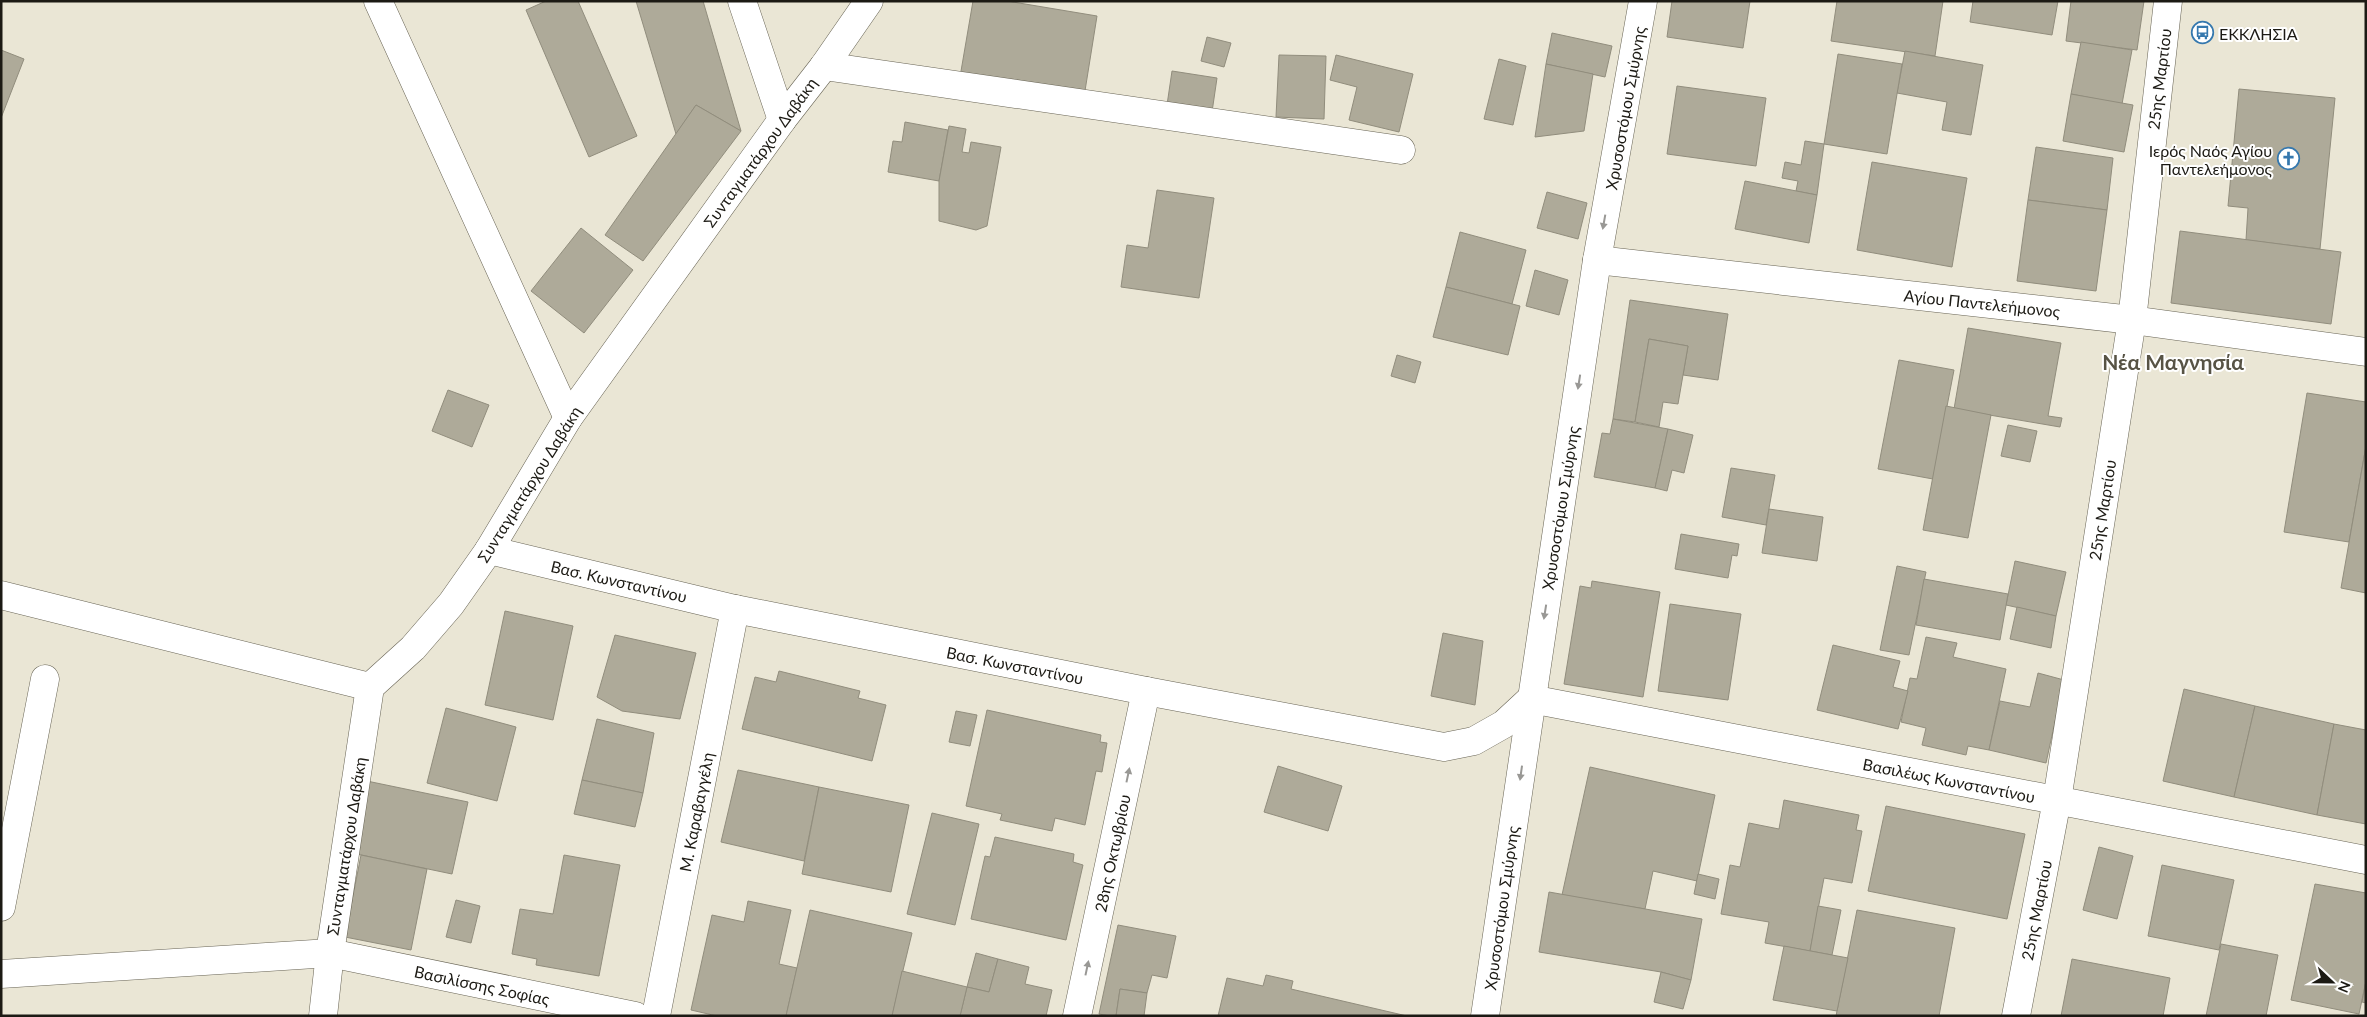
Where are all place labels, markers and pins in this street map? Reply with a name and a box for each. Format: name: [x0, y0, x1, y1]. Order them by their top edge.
bus stop icon: ΕΚΚΛΗΣΙΑ: [2191, 21, 2215, 45]
place label: ΕΚΚΛΗΣΙΑ: [2219, 24, 2298, 43]
place label: Ιερός Ναός Αγίου Παντελεήμονος: [2149, 141, 2273, 178]
church icon: Ιερός Ναός Αγίου Παντελεήμονος: [2276, 147, 2300, 171]

